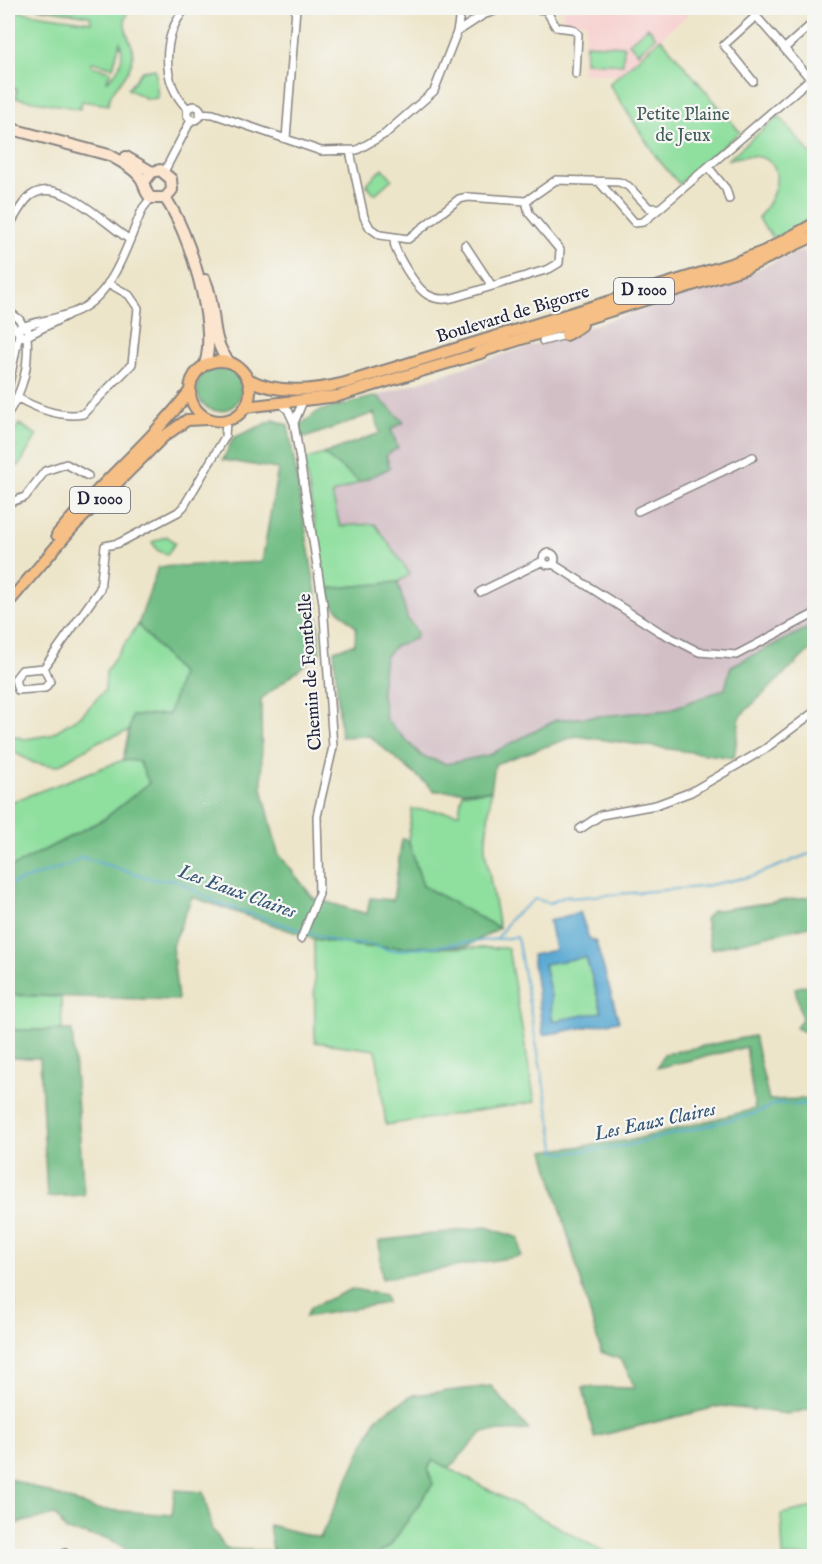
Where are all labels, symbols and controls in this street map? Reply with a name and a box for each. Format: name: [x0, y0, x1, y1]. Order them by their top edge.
park label: Petite Plaine de Jeux: [636, 104, 730, 148]
road number: D 1000: [614, 278, 674, 304]
street label: Boulevard de Bigorre: [434, 281, 592, 349]
road number: D 1000: [70, 487, 130, 513]
street label: Chemin de Fontbelle: [294, 593, 328, 751]
water label: Les Eaux Claires: [174, 859, 300, 925]
water label: Les Eaux Claires: [591, 1097, 718, 1147]

